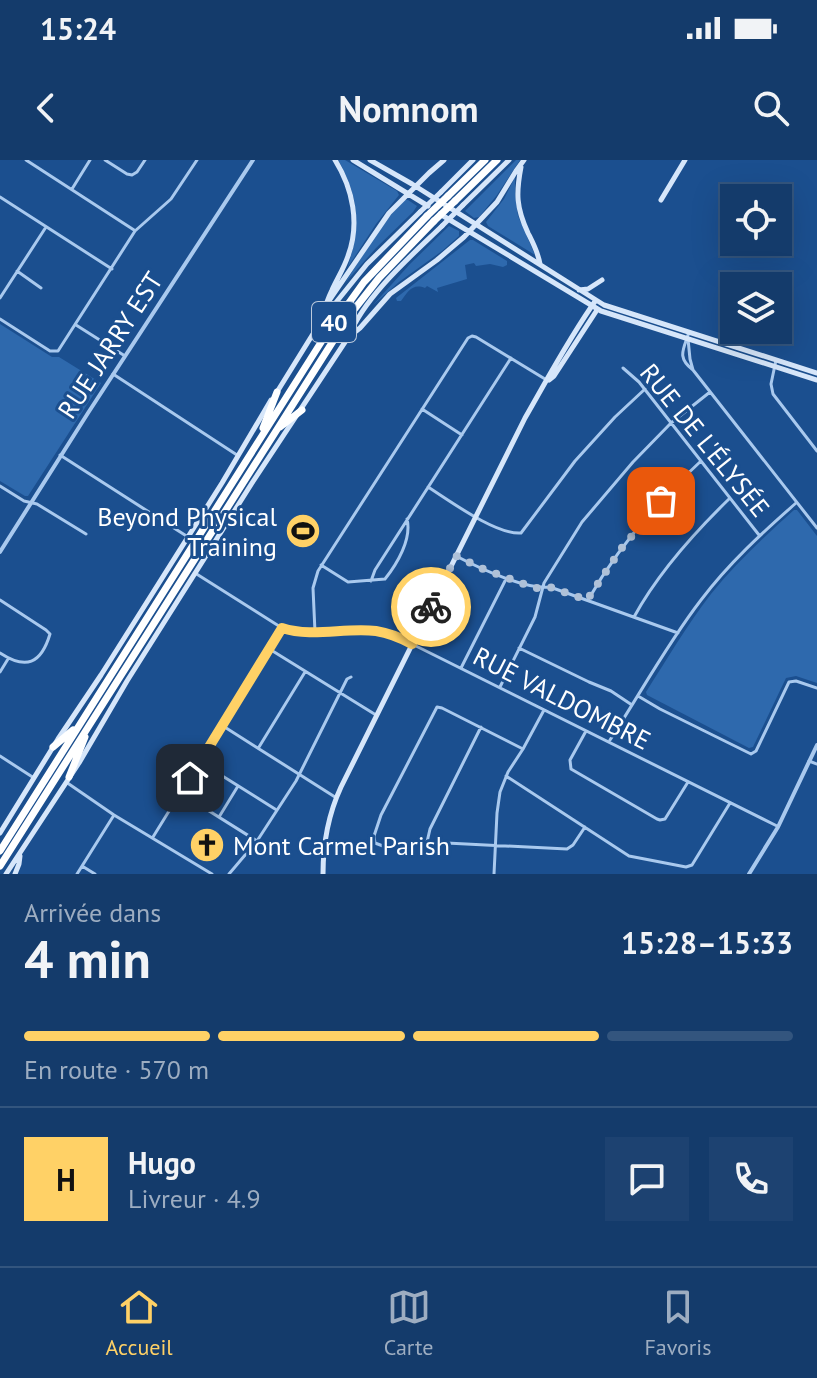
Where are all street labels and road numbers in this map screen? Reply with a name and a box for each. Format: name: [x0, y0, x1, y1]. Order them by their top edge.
street label: RUE JARRY EST: [50, 265, 170, 425]
road number: 40: [312, 302, 356, 342]
street label: RUE DE L'ÉLYSÉE: [633, 357, 777, 523]
street label: RUE VALDOMBRE: [468, 639, 656, 757]

